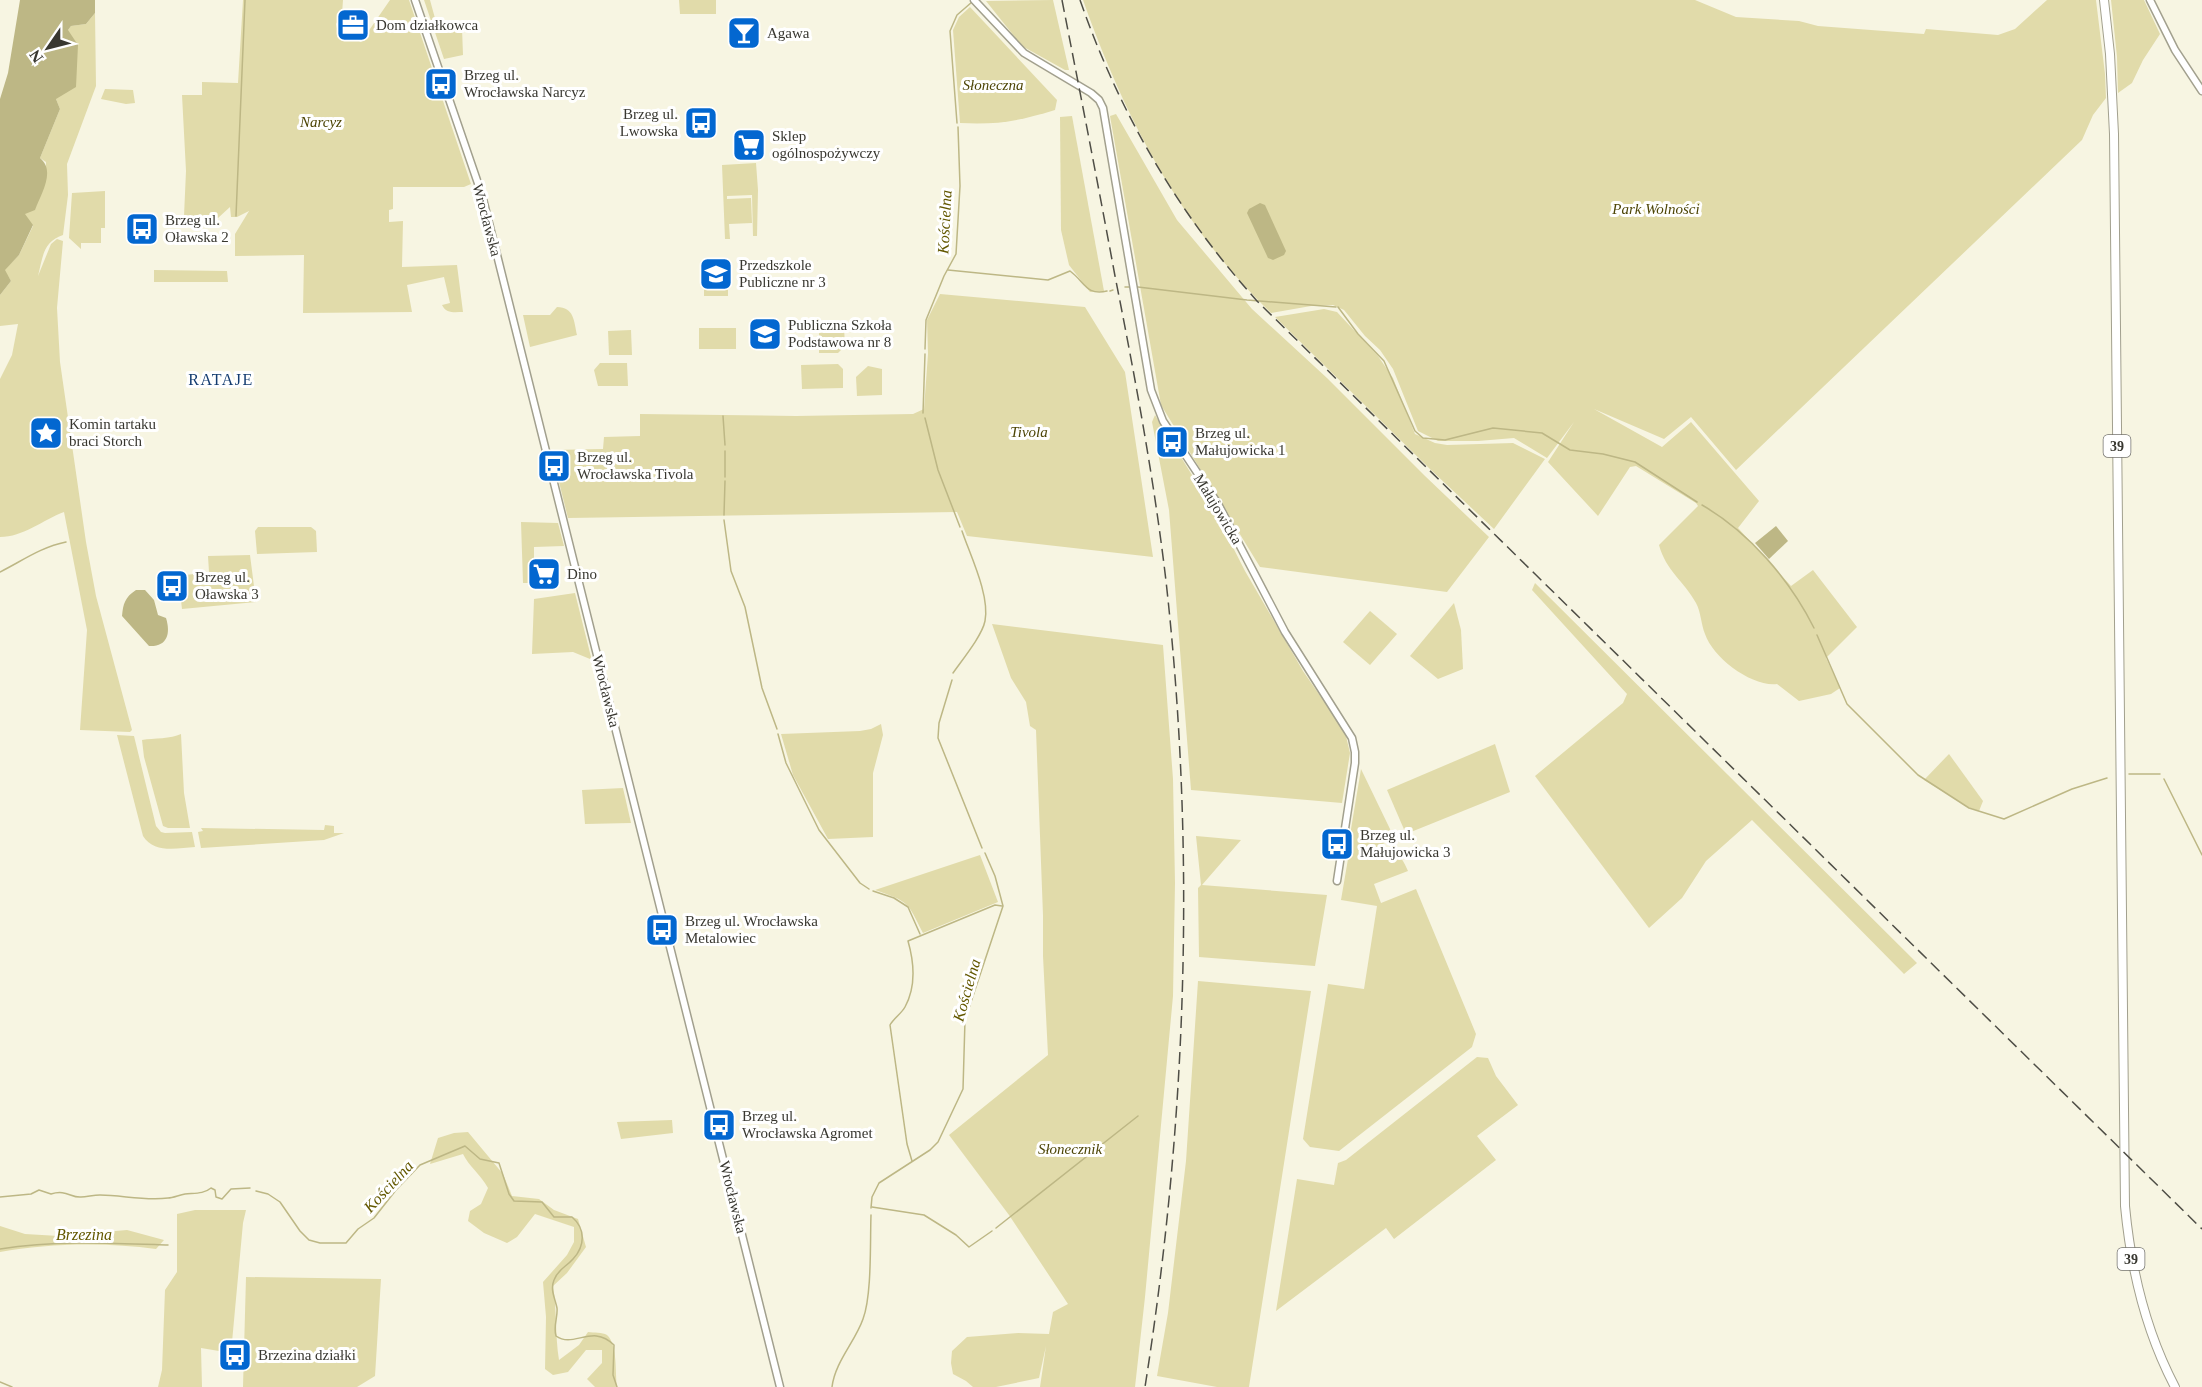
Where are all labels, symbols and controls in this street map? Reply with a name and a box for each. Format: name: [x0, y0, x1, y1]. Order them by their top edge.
office icon: Dom działkowca: [335, 7, 371, 43]
bar icon: Agawa: [726, 15, 762, 51]
place label: Dom działkowca: [376, 17, 478, 33]
north arrow: [18, 18, 78, 78]
place label: Agawa: [767, 25, 810, 41]
text: N: [26, 46, 46, 66]
bus stop icon: Brzeg ul. Wrocławska Narcyz: [423, 66, 459, 102]
place label: Brzeg ul. Wrocławska Narcyz: [464, 67, 586, 100]
park label: Słoneczna: [963, 77, 1023, 93]
bus stop icon: Brzeg ul. Lwowska: [683, 105, 719, 141]
place label: Brzeg ul. Lwowska: [620, 106, 678, 139]
park label: Narcyz: [299, 114, 342, 130]
supermarket icon: Sklep ogólnospożywczy: [731, 127, 767, 163]
place label: Sklep ogólnospożywczy: [772, 128, 881, 161]
street label: Wrocławska: [470, 182, 504, 258]
water label: Kościelna: [934, 190, 955, 255]
park label: Park Wolności: [1611, 201, 1700, 217]
bus stop icon: Brzeg ul. Oławska 2: [124, 211, 160, 247]
place label: Brzeg ul. Oławska 2: [165, 212, 229, 245]
school or university icon: Przedszkole Publiczne nr 3: [698, 256, 734, 292]
place label: Przedszkole Publiczne nr 3: [739, 257, 826, 290]
school or university icon: Publiczna Szkoła Podstawowa nr 8: [747, 316, 783, 352]
place label: Publiczna Szkoła Podstawowa nr 8: [788, 317, 892, 350]
district label: RATAJE: [188, 371, 254, 388]
place icon: Komin tartaku braci Storch: [28, 415, 64, 451]
place label: Komin tartaku braci Storch: [69, 416, 157, 449]
park label: Tivola: [1010, 424, 1048, 440]
bus stop icon: Brzeg ul. Małujowicka 1: [1154, 424, 1190, 460]
place label: Brzeg ul. Małujowicka 1: [1195, 425, 1285, 458]
road number: 39: [2104, 435, 2130, 457]
bus stop icon: Brzeg ul. Wrocławska Tivola: [536, 448, 572, 484]
place label: Brzeg ul. Wrocławska Tivola: [577, 449, 694, 482]
street label: Małujowicka: [1191, 471, 1245, 547]
supermarket icon: Dino: [526, 556, 562, 592]
place label: Dino: [567, 566, 597, 582]
bus stop icon: Brzeg ul. Oławska 3: [154, 568, 190, 604]
place label: Brzeg ul. Oławska 3: [195, 569, 259, 602]
street label: Wrocławska: [589, 653, 623, 729]
bus stop icon: Brzeg ul. Małujowicka 3: [1319, 826, 1355, 862]
place label: Brzeg ul. Małujowicka 3: [1360, 827, 1450, 860]
bus stop icon: Brzeg ul. Wrocławska Metalowiec: [644, 912, 680, 948]
place label: Brzeg ul. Wrocławska Metalowiec: [685, 913, 818, 946]
water label: Kościelna: [949, 957, 983, 1024]
bus stop icon: Brzeg ul. Wrocławska Agromet: [701, 1107, 737, 1143]
place label: Brzeg ul. Wrocławska Agromet: [742, 1108, 873, 1141]
park label: Słonecznik: [1038, 1141, 1102, 1157]
water label: Kościelna: [360, 1157, 416, 1216]
street label: Wrocławska: [716, 1159, 750, 1235]
water label: Brzezina: [56, 1226, 112, 1243]
road number: 39: [2118, 1248, 2144, 1270]
bus stop icon: Brzezina działki: [217, 1337, 253, 1373]
place label: Brzezina działki: [258, 1347, 356, 1363]

